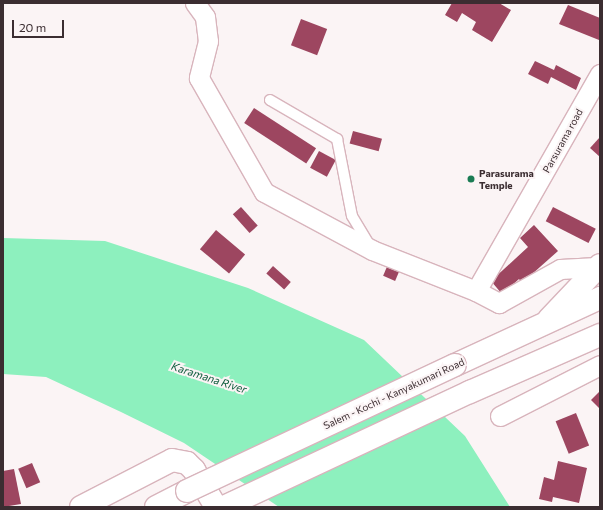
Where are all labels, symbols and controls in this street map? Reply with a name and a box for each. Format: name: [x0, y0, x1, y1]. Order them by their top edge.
scale bar: [14, 12, 66, 38]
text: 20 m: [19, 20, 46, 34]
street label: Parsurama road: [540, 107, 586, 175]
place label: Parasurama Temple: [479, 167, 534, 190]
marker: Parasurama Temple: [466, 174, 476, 184]
street label: Salem - Kochi - Kanyakumari Road: [322, 356, 466, 432]
water label: Karamana River: [170, 360, 248, 396]

